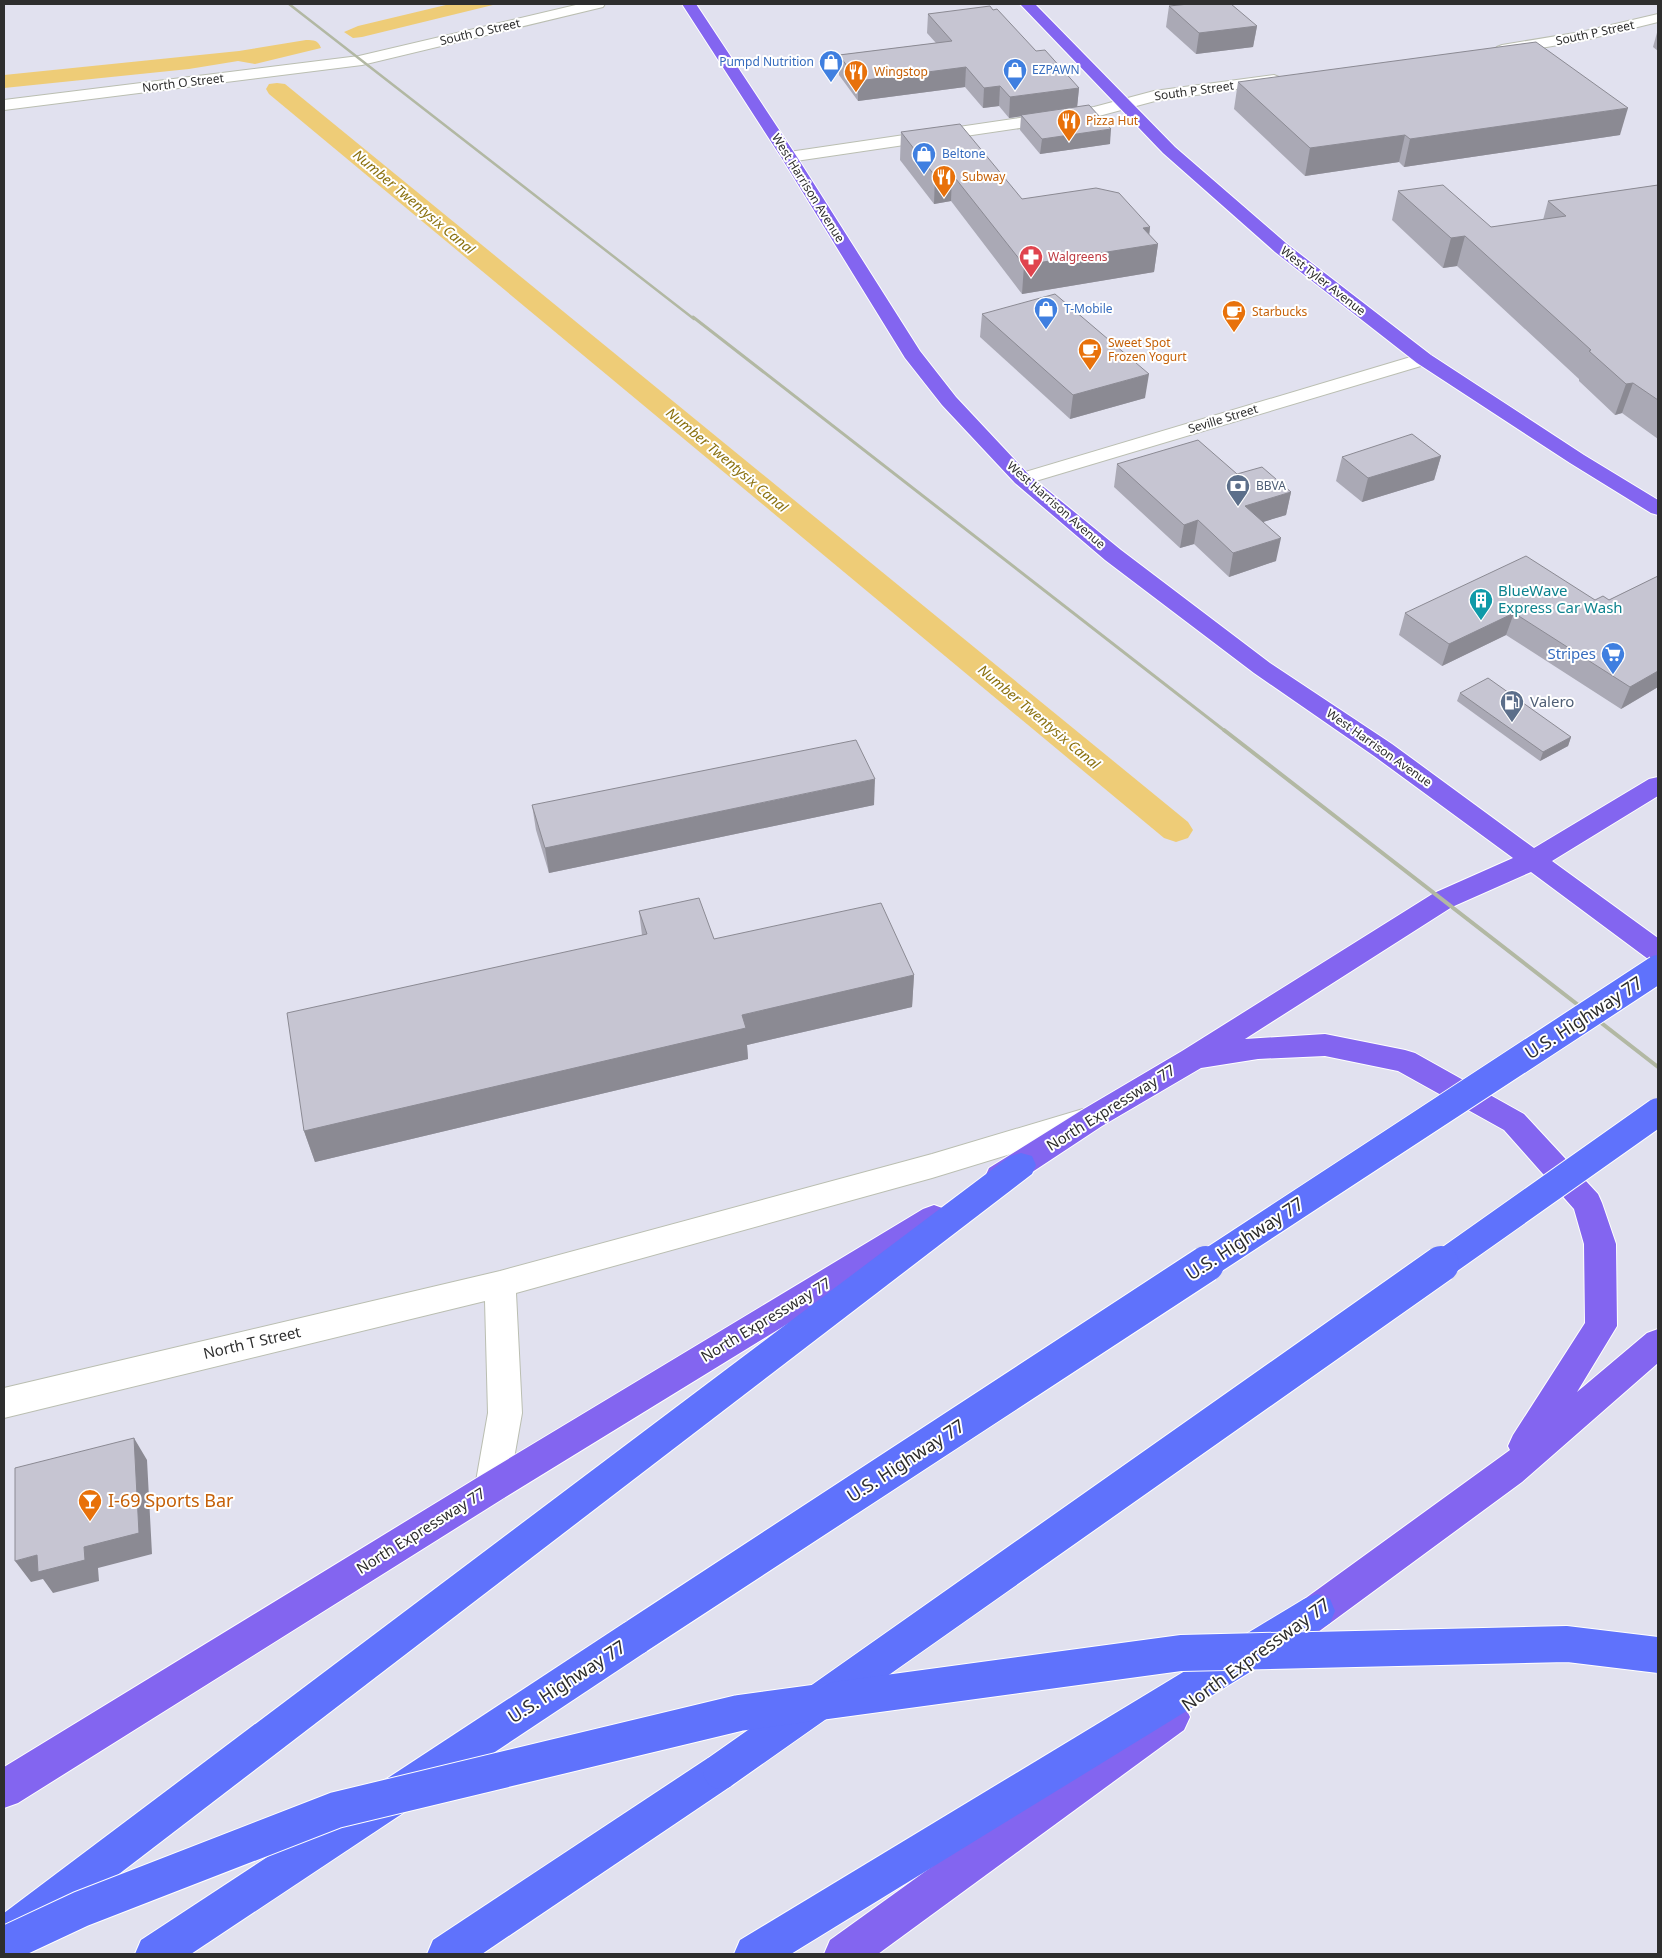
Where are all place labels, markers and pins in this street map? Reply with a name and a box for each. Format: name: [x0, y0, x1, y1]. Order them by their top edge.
shop icon: Pumpd Nutrition: [818, 49, 844, 83]
place label: Pumpd Nutrition: [719, 53, 814, 70]
shop icon: EZPAWN: [1002, 57, 1028, 91]
restaurant icon: Wingstop: [843, 59, 869, 93]
place label: EZPAWN: [1032, 61, 1080, 78]
place label: Wingstop: [874, 63, 928, 80]
restaurant icon: Pizza Hut: [1056, 108, 1082, 142]
place label: Pizza Hut: [1086, 112, 1139, 129]
shop icon: Beltone: [911, 141, 937, 175]
place label: Beltone: [942, 145, 986, 162]
restaurant icon: Subway: [931, 164, 957, 198]
place label: Subway: [962, 168, 1006, 185]
pharmacy icon: Walgreens: [1018, 244, 1044, 278]
place label: Walgreens: [1048, 248, 1108, 265]
shop icon: T-Mobile: [1033, 296, 1059, 330]
cafe icon: Starbucks: [1221, 299, 1247, 333]
place label: T-Mobile: [1064, 300, 1113, 317]
place label: Starbucks: [1252, 303, 1308, 320]
place label: Sweet Spot Frozen Yogurt: [1108, 334, 1187, 365]
cafe icon: Sweet Spot Frozen Yogurt: [1077, 337, 1103, 371]
bank icon: BBVA: [1225, 473, 1251, 507]
place label: BBVA: [1256, 477, 1286, 494]
place label: BlueWave Express Car Wash: [1498, 580, 1623, 617]
building icon: BlueWave Express Car Wash: [1468, 587, 1494, 621]
supermarket icon: Stripes: [1600, 641, 1626, 675]
place label: Stripes: [1547, 643, 1596, 663]
fuel station icon: Valero: [1499, 689, 1525, 723]
place label: Valero: [1530, 691, 1574, 711]
bar icon: I-69 Sports Bar: [77, 1488, 103, 1522]
place label: I-69 Sports Bar: [108, 1488, 234, 1512]

